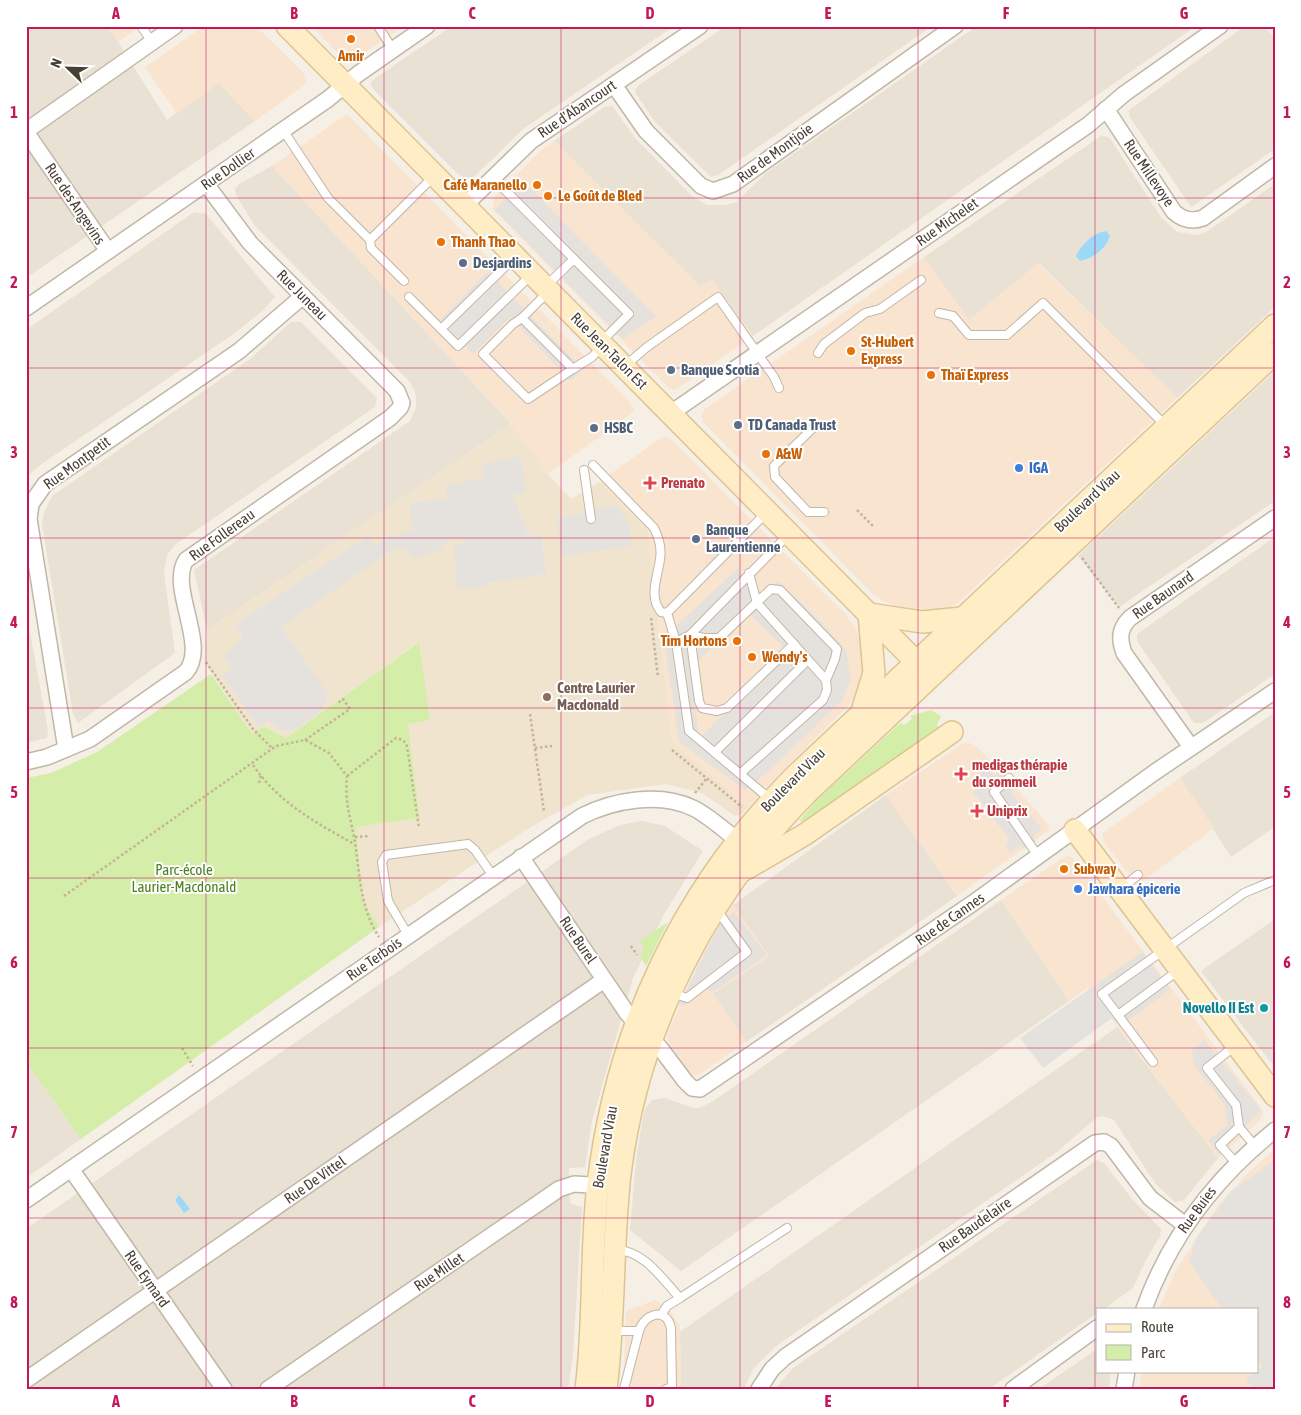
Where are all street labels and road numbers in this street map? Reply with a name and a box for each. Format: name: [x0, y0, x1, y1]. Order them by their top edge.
street label: Rue d'Abancourt: [535, 76, 619, 141]
street label: Rue de Montjoie: [734, 119, 816, 186]
street label: Rue Millevoye: [1121, 136, 1178, 210]
street label: Rue Dollier: [198, 144, 258, 193]
street label: Rue des Angevins: [42, 160, 109, 248]
street label: Rue Michelet: [912, 194, 981, 249]
street label: Rue Juneau: [274, 266, 331, 323]
street label: Rue Jean-Talon Est: [568, 309, 651, 392]
street label: Rue Montpetit: [40, 433, 113, 492]
street label: Boulevard Viau: [1050, 466, 1123, 535]
street label: Rue Follereau: [186, 505, 258, 564]
street label: Rue Baunard: [1129, 567, 1197, 622]
street label: Boulevard Viau: [757, 744, 828, 815]
street label: Rue de Cannes: [912, 889, 987, 948]
street label: Rue Burel: [556, 913, 600, 967]
street label: Rue Terbois: [343, 933, 405, 984]
street label: Boulevard Viau: [589, 1104, 620, 1190]
street label: Rue De Vittel: [281, 1152, 349, 1207]
street label: Rue Buies: [1174, 1183, 1219, 1236]
street label: Rue Baudelaire: [935, 1193, 1014, 1256]
street label: Rue Eymard: [122, 1247, 173, 1310]
street label: Rue Millet: [411, 1249, 467, 1294]

